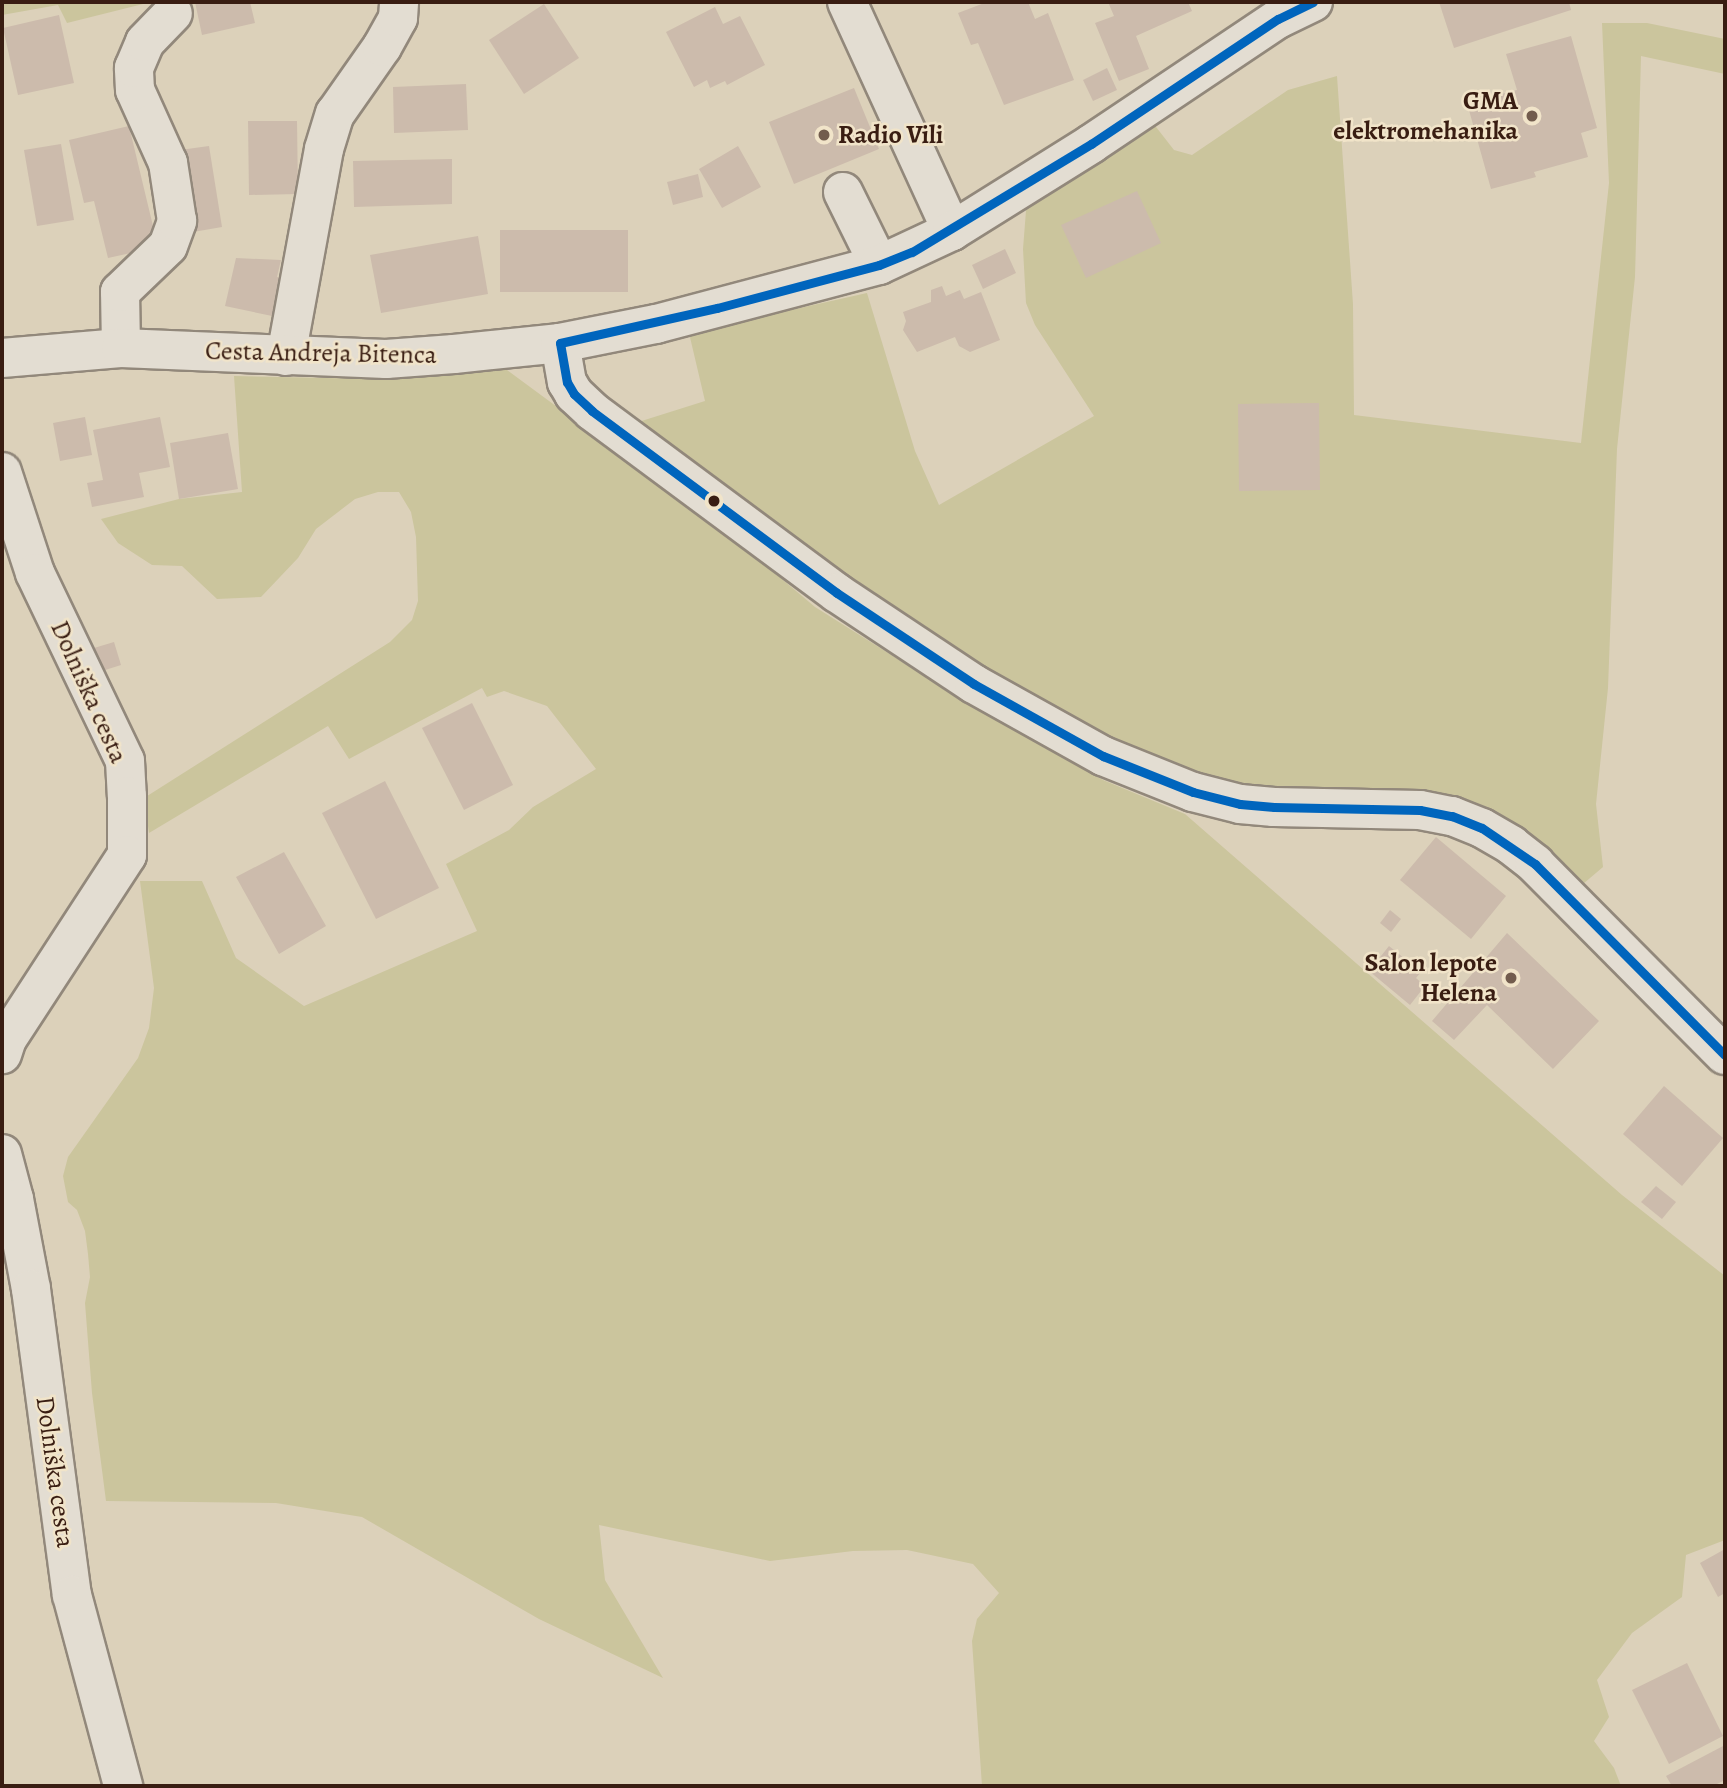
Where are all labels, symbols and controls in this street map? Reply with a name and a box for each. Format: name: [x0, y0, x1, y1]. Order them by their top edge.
place label: GMA elektromehanika: [1333, 85, 1518, 146]
marker: GMA elektromehanika: [1524, 108, 1540, 124]
place label: Radio Vili: [838, 119, 943, 151]
marker: Radio Vili: [816, 127, 832, 143]
street label: Cesta Andreja Bitenca: [205, 335, 437, 371]
unlabelled marker: [707, 494, 721, 508]
street label: Dolniška cesta: [44, 616, 134, 768]
place label: Salon lepote Helena: [1365, 947, 1497, 1009]
marker: Salon lepote Helena: [1503, 970, 1519, 986]
street label: Dolniška cesta: [29, 1394, 81, 1550]

